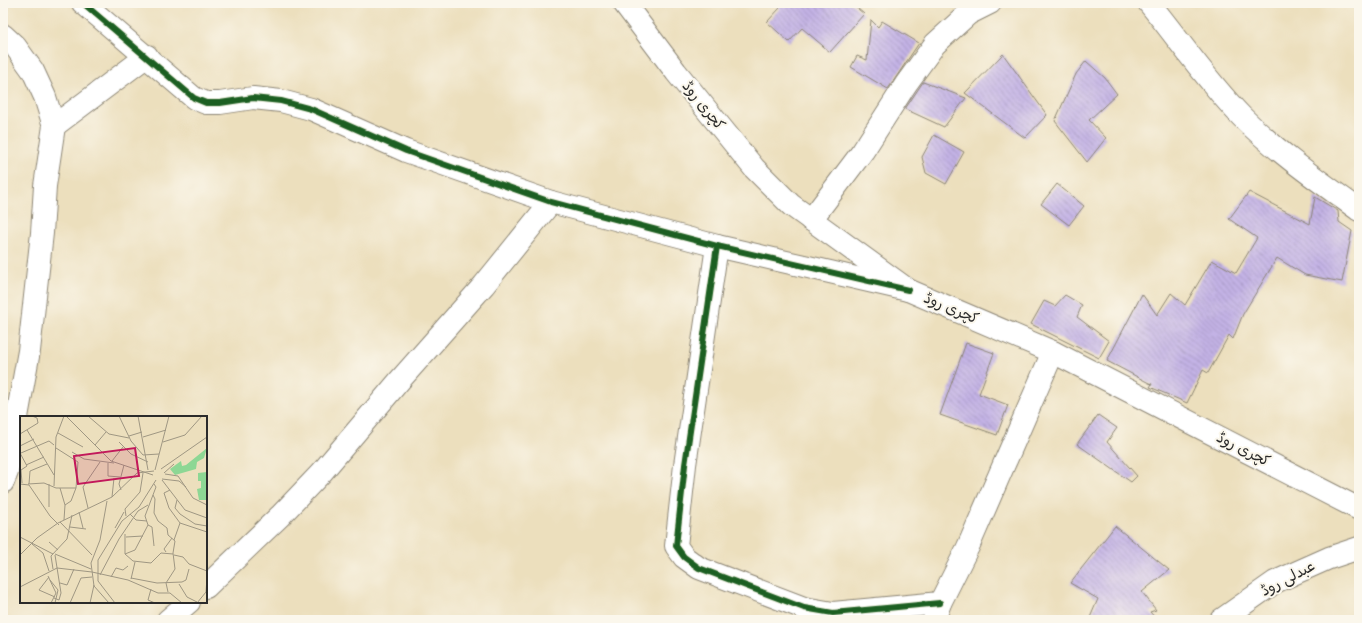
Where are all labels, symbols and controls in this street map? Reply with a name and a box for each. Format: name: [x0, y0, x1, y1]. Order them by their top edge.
street label: کچری روڈ: [677, 77, 729, 135]
street label: کچری روڈ: [920, 288, 982, 330]
inset map: [20, 416, 207, 603]
street label: کچری روڈ: [1213, 428, 1273, 472]
street label: عبدلی روڈ: [1257, 556, 1319, 602]

